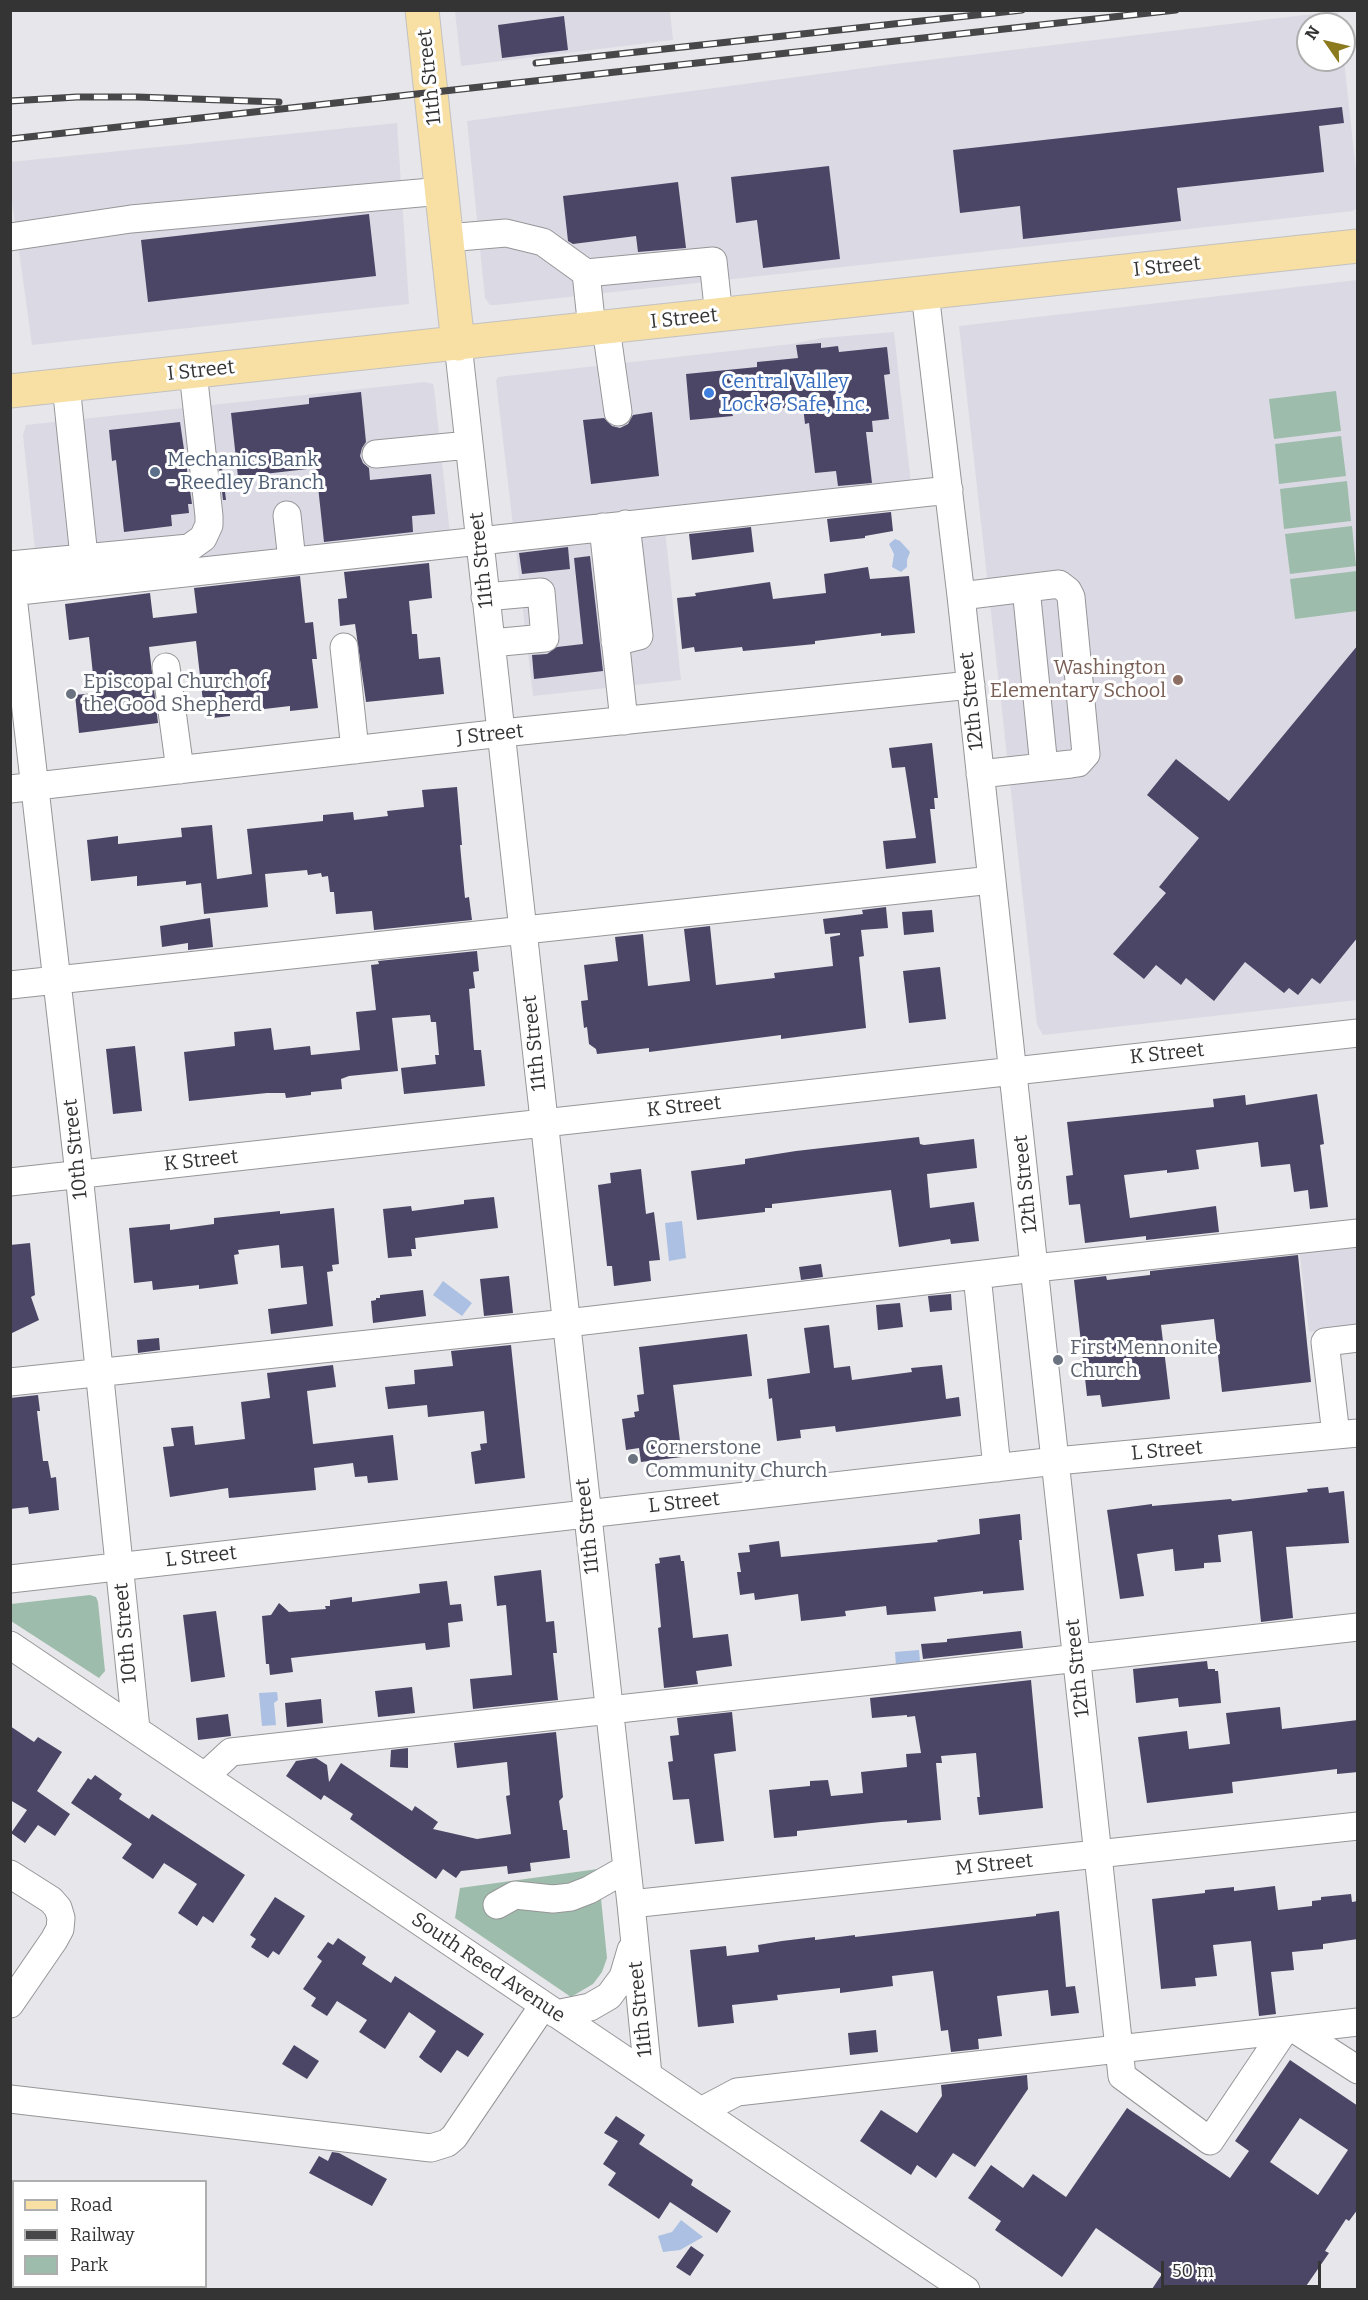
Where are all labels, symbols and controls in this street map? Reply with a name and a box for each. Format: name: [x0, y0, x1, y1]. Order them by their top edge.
north arrow: [1296, 12, 1356, 72]
text: N: [1301, 22, 1324, 43]
street label: 11th Street: [413, 28, 447, 126]
street label: I Street: [1132, 252, 1202, 282]
street label: I Street: [649, 304, 719, 334]
street label: I Street: [166, 356, 236, 386]
place label: Central Valley Lock & Safe, Inc.: [721, 370, 869, 417]
marker: Central Valley Lock & Safe, Inc.: [702, 386, 716, 400]
place label: Mechanics Bank - Reedley Branch: [167, 448, 324, 495]
marker: Mechanics Bank - Reedley Branch: [148, 465, 162, 479]
street label: 11th Street: [465, 511, 499, 609]
street label: 12th Street: [955, 651, 989, 751]
place label: Washington Elementary School: [990, 656, 1166, 703]
place label: Episcopal Church of the Good Shepherd: [83, 670, 267, 717]
marker: Washington Elementary School: [1171, 673, 1185, 687]
marker: Episcopal Church of the Good Shepherd: [64, 687, 78, 701]
street label: J Street: [455, 720, 525, 750]
street label: 11th Street: [518, 994, 552, 1092]
street label: K Street: [1129, 1038, 1205, 1070]
street label: K Street: [646, 1091, 722, 1123]
street label: 10th Street: [59, 1098, 93, 1200]
street label: 12th Street: [1009, 1134, 1043, 1234]
street label: K Street: [163, 1145, 239, 1177]
place label: First Mennonite Church: [1070, 1336, 1218, 1383]
marker: First Mennonite Church: [1051, 1353, 1065, 1367]
place label: Cornerstone Community Church: [645, 1436, 828, 1483]
street label: L Street: [1130, 1436, 1204, 1466]
marker: Cornerstone Community Church: [626, 1452, 640, 1466]
street label: 11th Street: [571, 1477, 605, 1575]
street label: L Street: [647, 1487, 721, 1519]
street label: L Street: [164, 1541, 238, 1573]
street label: 10th Street: [110, 1582, 142, 1684]
street label: 12th Street: [1061, 1618, 1095, 1718]
street label: M Street: [954, 1849, 1034, 1881]
street label: South Reed Avenue: [407, 1908, 569, 2028]
street label: 11th Street: [624, 1960, 658, 2058]
legend: [12, 2180, 207, 2288]
text: Road: [70, 2194, 112, 2216]
text: Railway: [70, 2224, 134, 2246]
scale bar: [1164, 2249, 1324, 2287]
text: Park: [70, 2254, 108, 2276]
text: 50 m: [1172, 2260, 1214, 2282]

